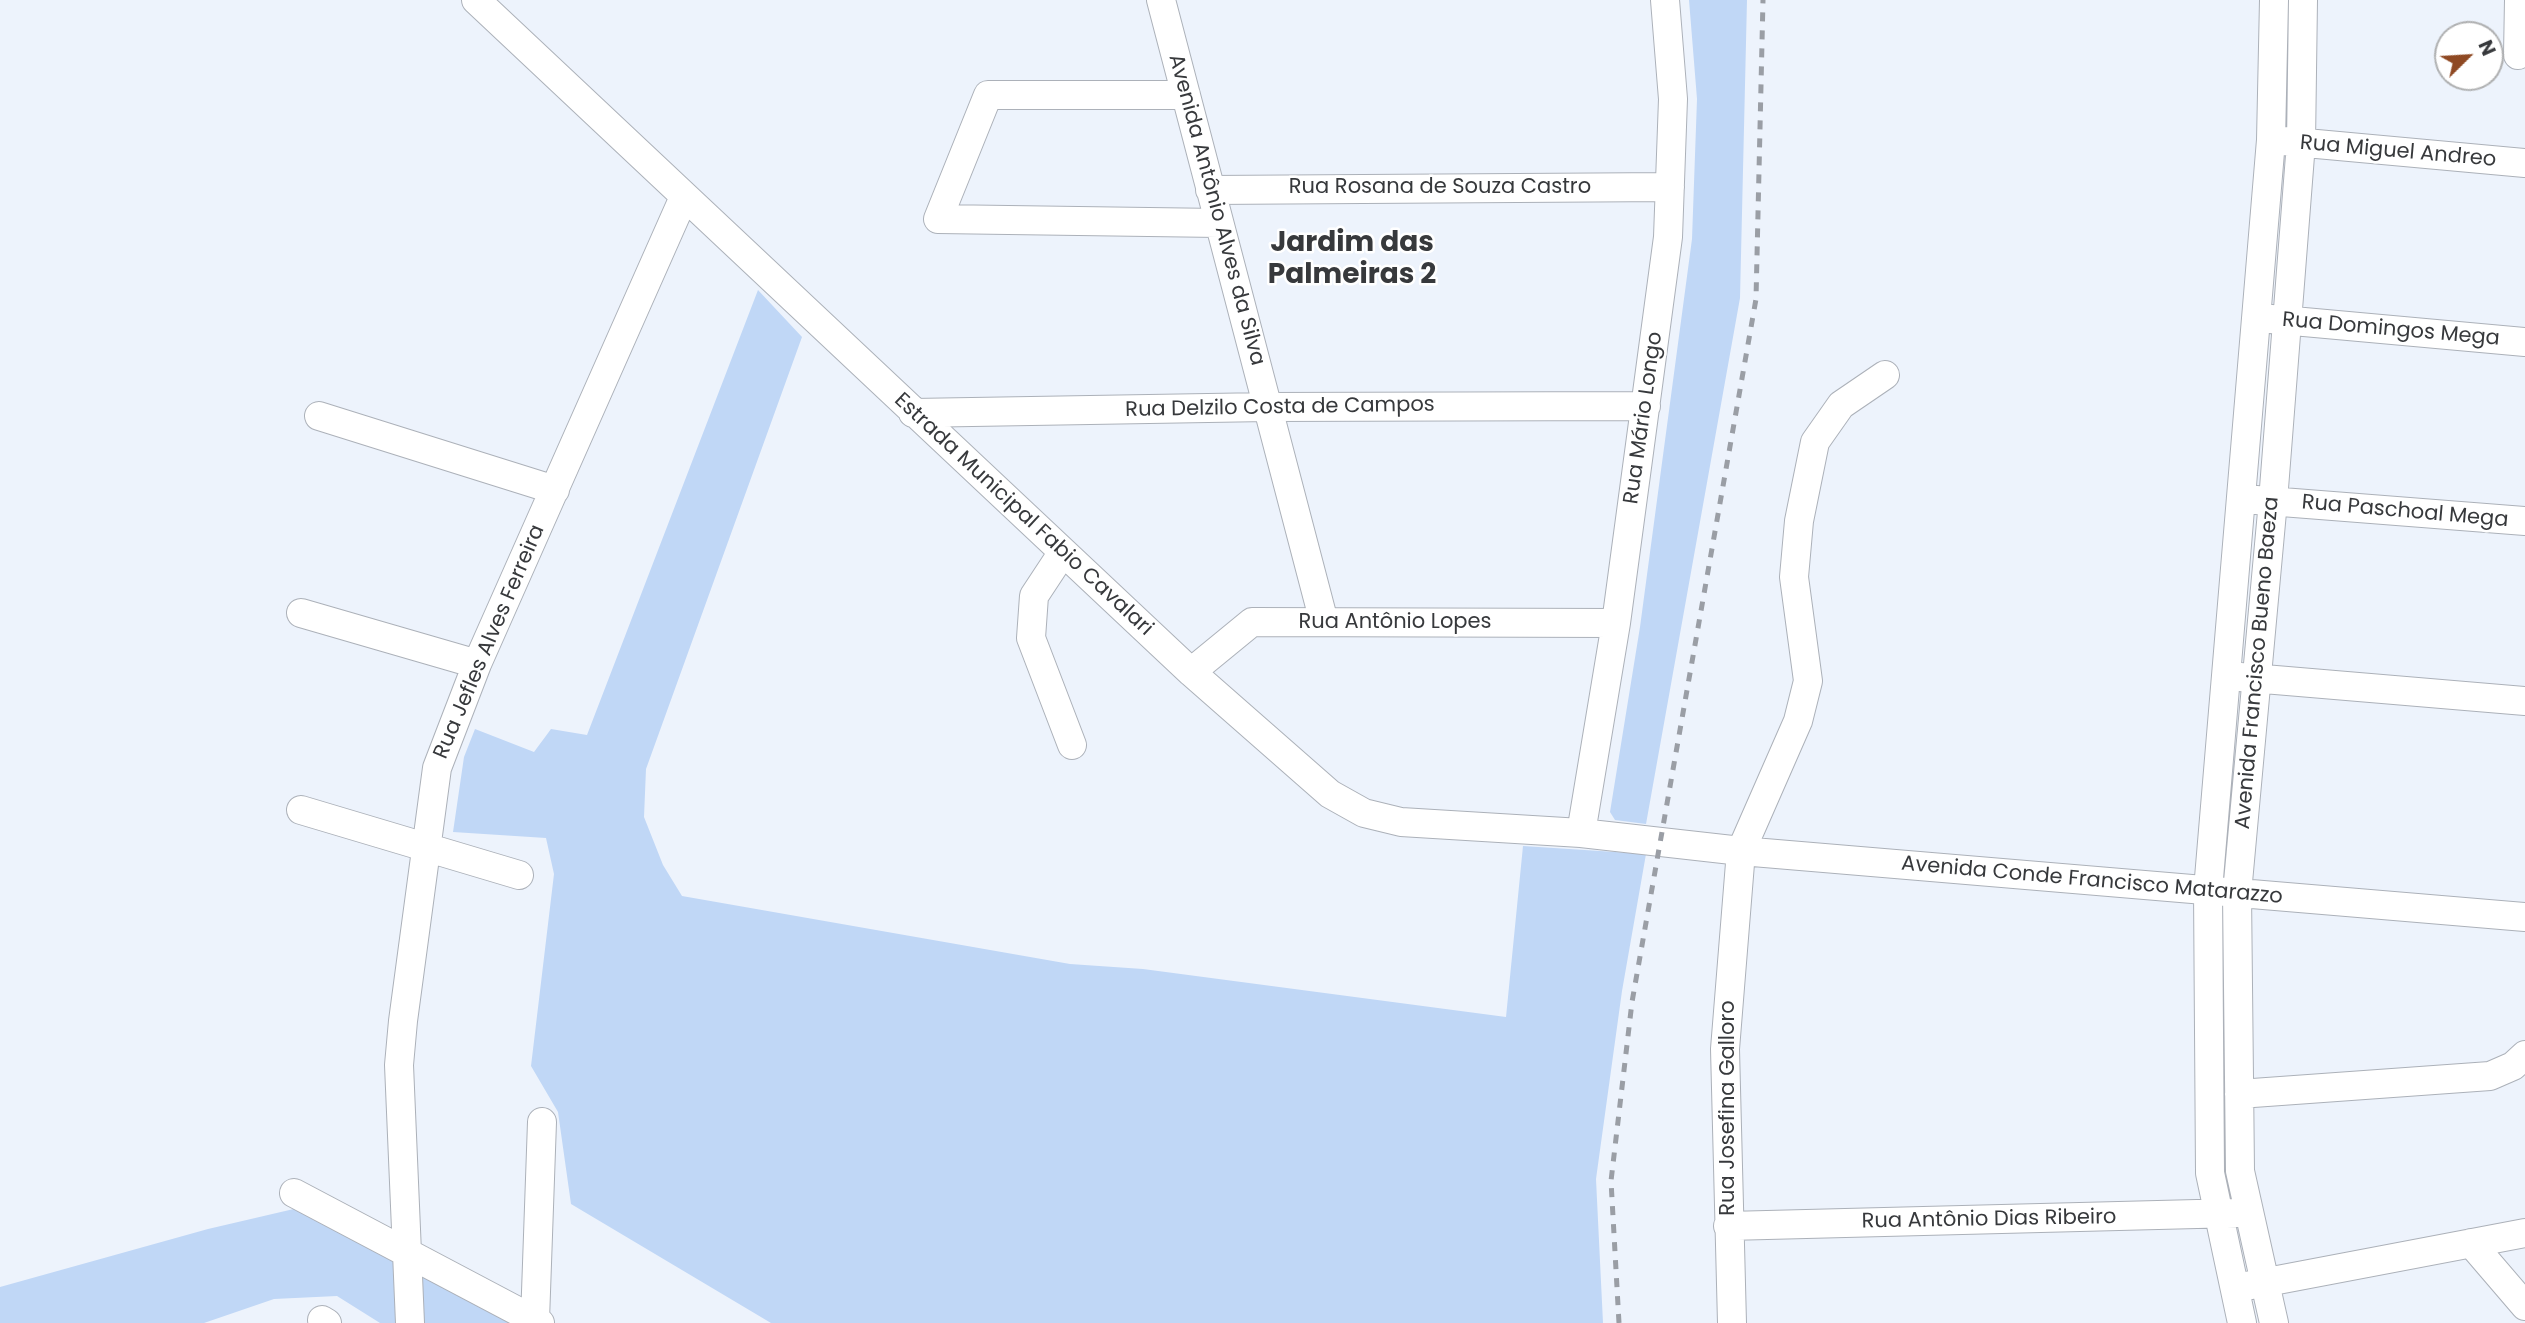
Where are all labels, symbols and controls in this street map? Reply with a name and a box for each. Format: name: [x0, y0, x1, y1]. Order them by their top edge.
north arrow: [2434, 21, 2504, 91]
text: N: [2472, 36, 2502, 60]
street label: Avenida Antônio Alves da Silva: [1162, 52, 1270, 368]
street label: Rua Miguel Andreo: [2299, 131, 2497, 173]
street label: Rua Rosana de Souza Castro: [1289, 175, 1591, 201]
district label: Jardim das Palmeiras 2: [1268, 227, 1436, 293]
street label: Rua Domingos Mega: [2281, 308, 2501, 352]
street label: Rua Mário Longo: [1619, 330, 1669, 506]
street label: Estrada Municipal Fabio Cavalari: [888, 388, 1158, 642]
street label: Rua Delzilo Costa de Campos: [1125, 393, 1435, 423]
street label: Rua Paschoal Mega: [2301, 490, 2509, 534]
street label: Avenida Francisco Bueno Baeza: [2231, 496, 2285, 830]
street label: Rua Jefles Alves Ferreira: [429, 521, 551, 763]
street label: Rua Antônio Lopes: [1298, 610, 1492, 636]
street label: Avenida Conde Francisco Matarazzo: [1900, 852, 2284, 910]
street label: Rua Josefina Galloro: [1716, 1000, 1742, 1216]
street label: Rua Antônio Dias Ribeiro: [1861, 1205, 2117, 1235]

